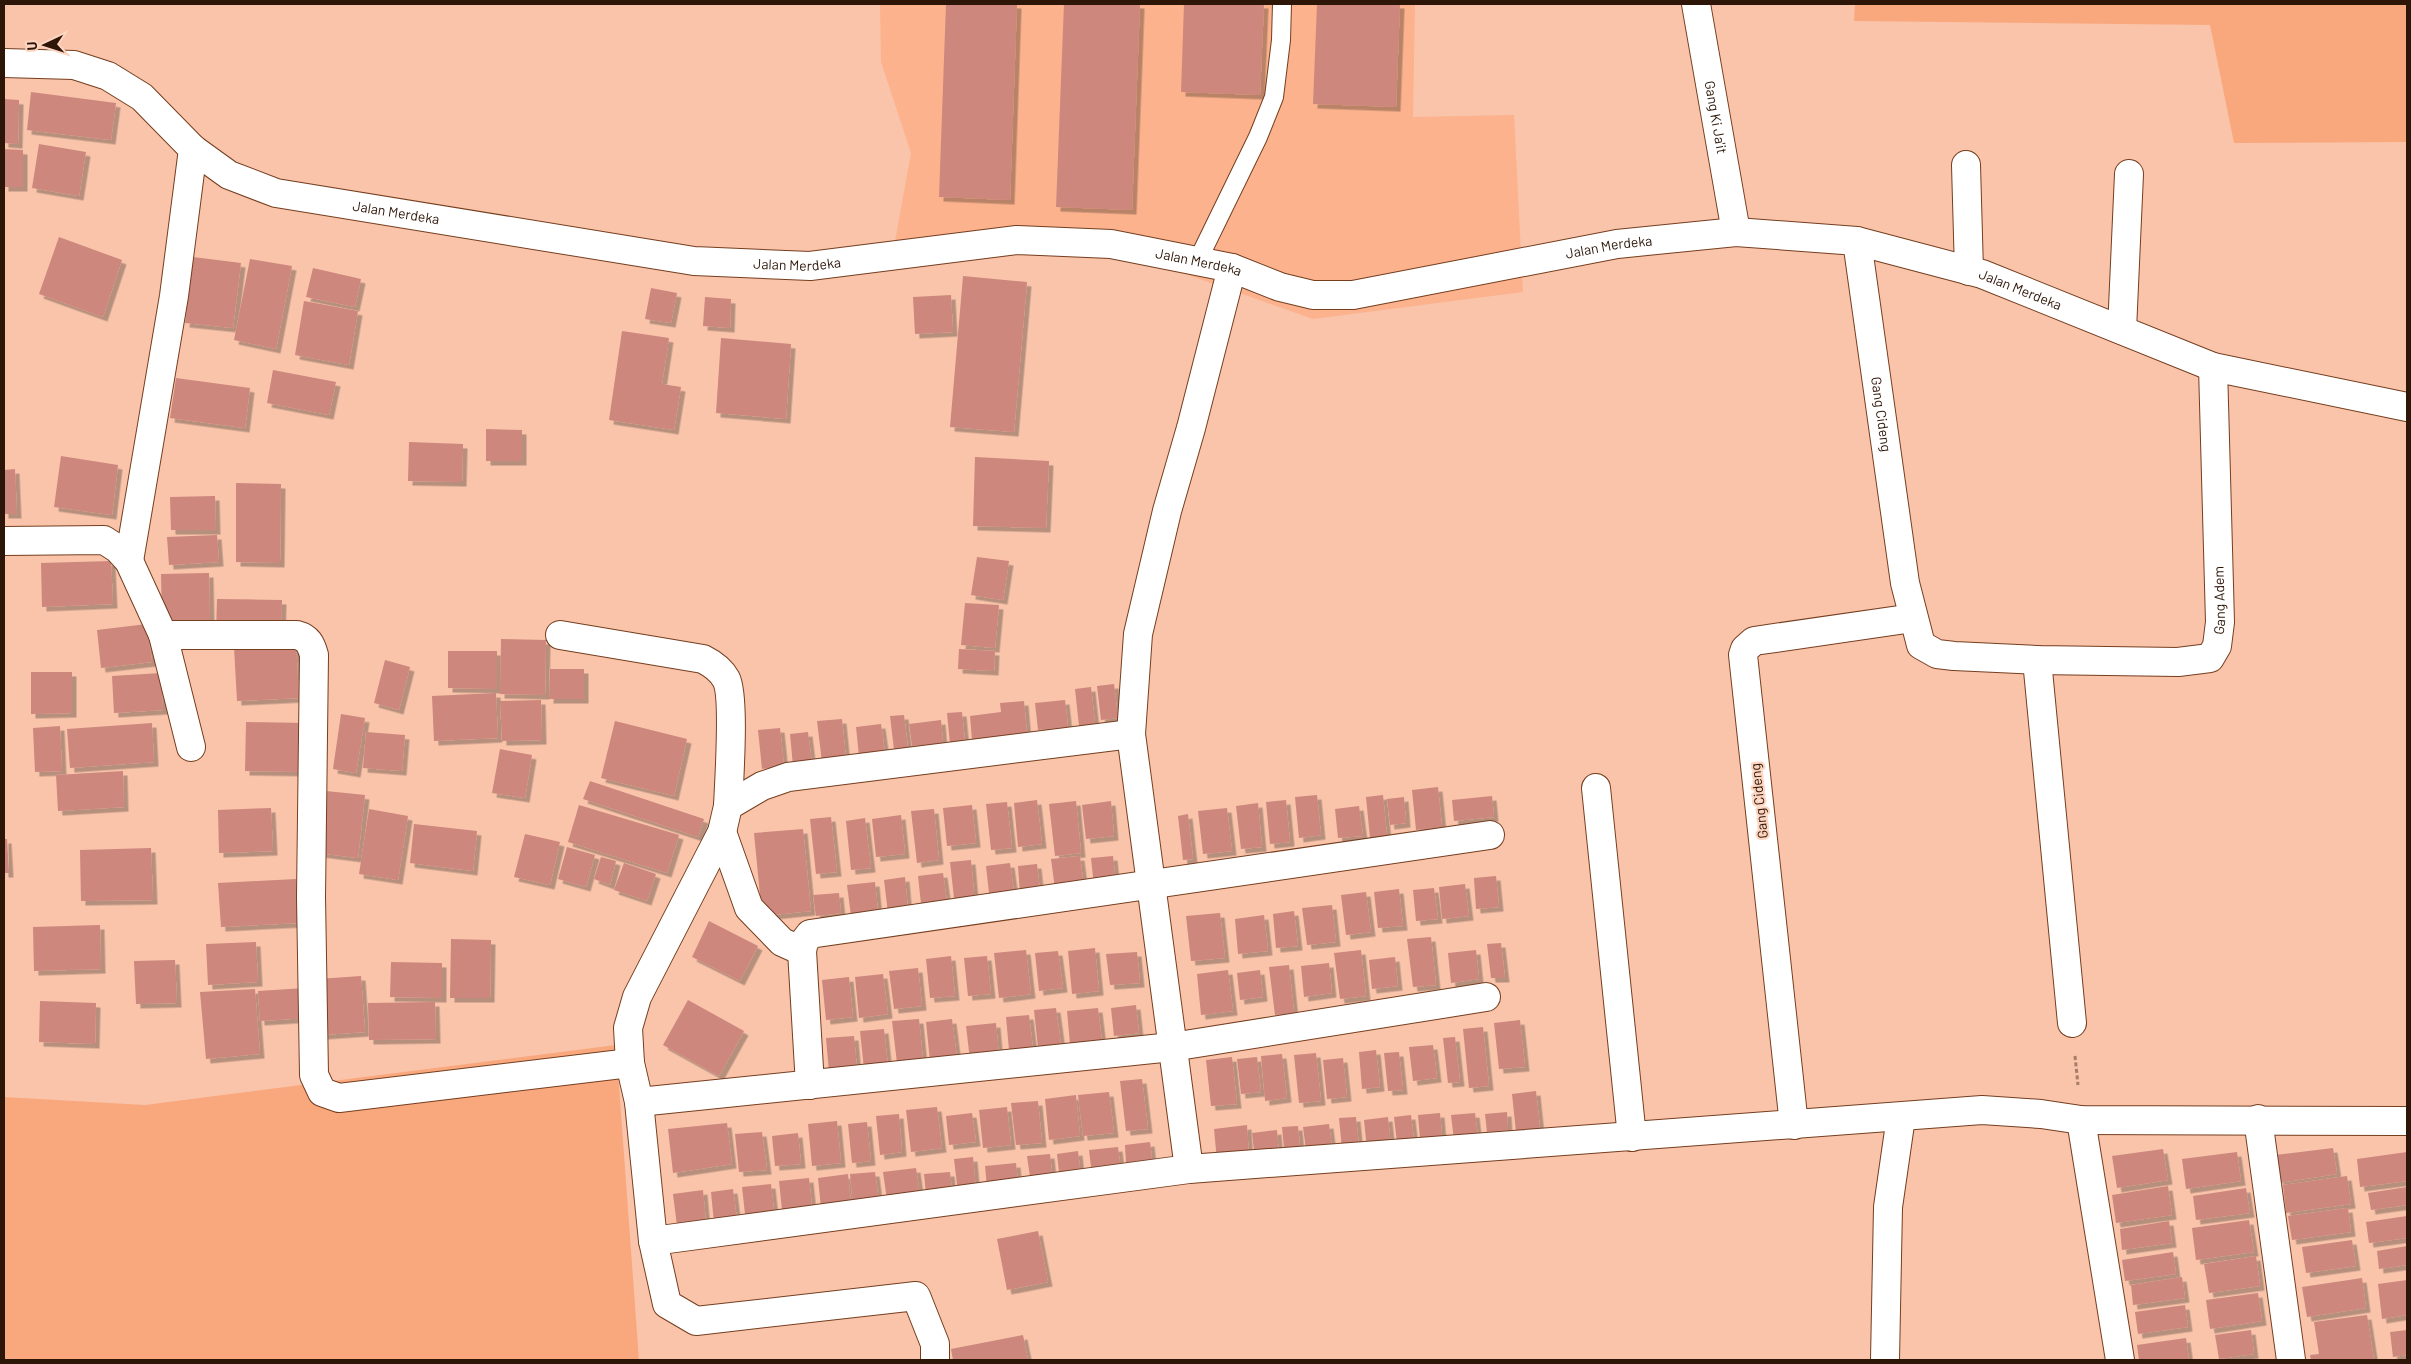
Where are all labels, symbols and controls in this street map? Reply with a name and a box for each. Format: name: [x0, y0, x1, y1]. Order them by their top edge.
north arrow: [20, 20, 70, 70]
text: U: [23, 41, 40, 51]
street label: Gang Ki Ja'it: [1702, 79, 1731, 155]
street label: Jalan Merdeka: [352, 197, 441, 227]
street label: Jalan Merdeka: [1564, 231, 1653, 262]
street label: Jalan Merdeka: [1154, 244, 1244, 279]
street label: Jalan Merdeka: [753, 253, 842, 274]
street label: Jalan Merdeka: [1977, 265, 2064, 313]
street label: Gang Cideng: [1868, 376, 1895, 453]
street label: Gang Adem: [2209, 566, 2228, 635]
street label: Gang Cideng: [1746, 763, 1771, 840]

